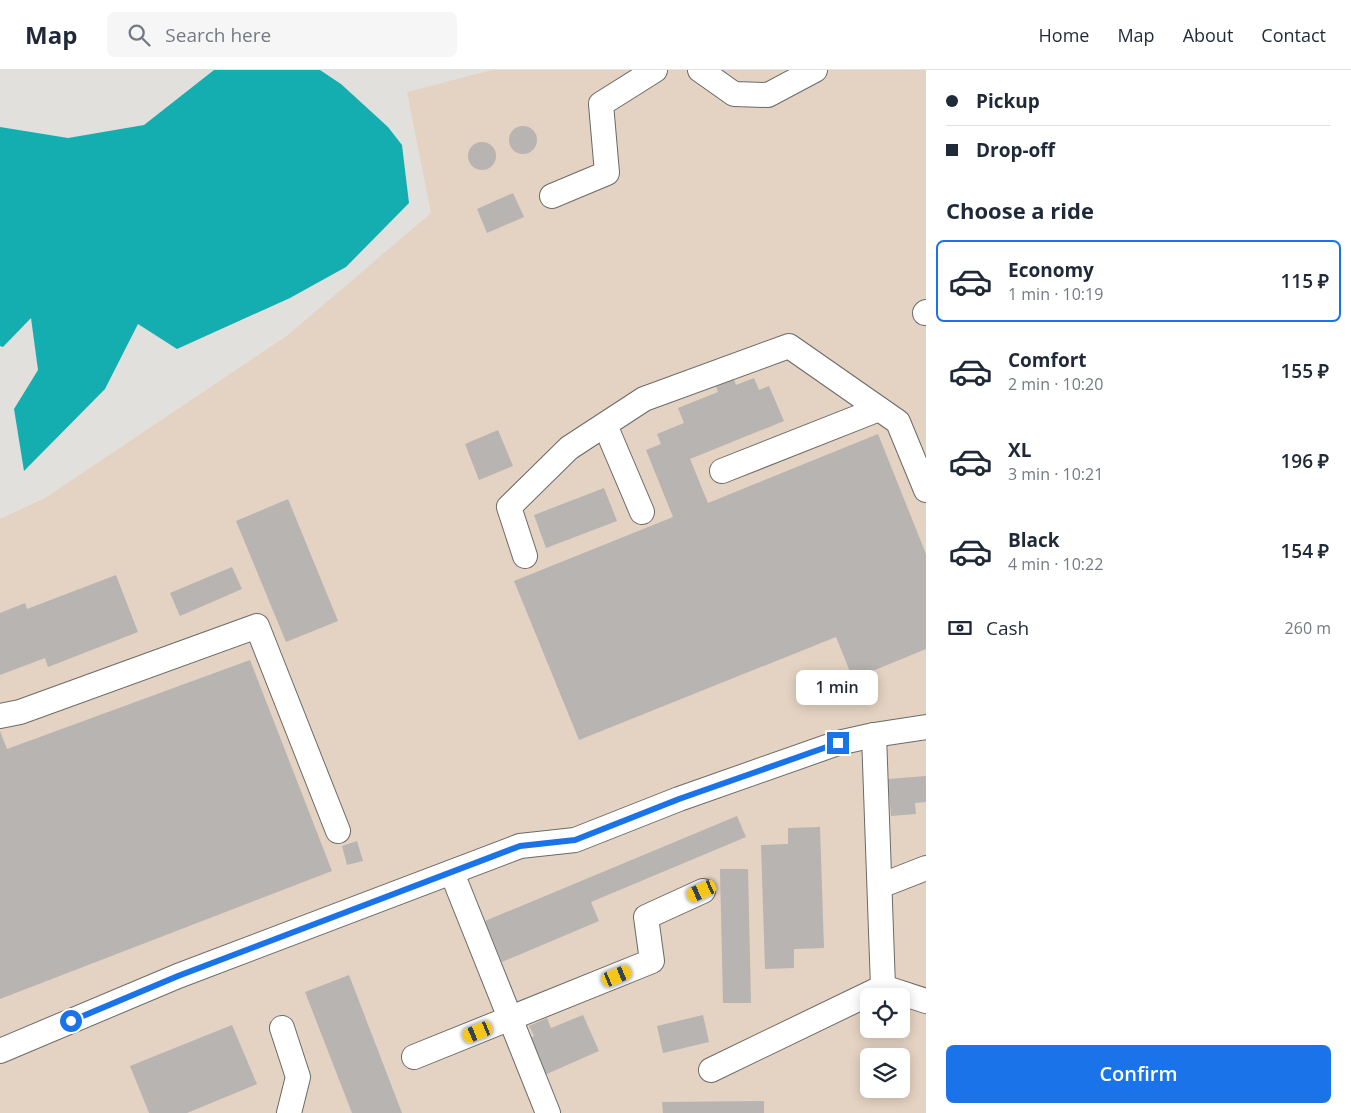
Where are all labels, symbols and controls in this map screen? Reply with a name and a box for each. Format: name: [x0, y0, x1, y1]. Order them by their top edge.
search box: [107, 12, 457, 57]
text: Map: [25, 18, 77, 51]
icon: search: [125, 21, 153, 49]
text: Search here: [165, 22, 271, 48]
text: Home: [1039, 23, 1089, 47]
text: Map: [1117, 23, 1155, 47]
text: About: [1183, 23, 1233, 47]
text: Contact: [1261, 23, 1326, 47]
text: Pickup: [976, 88, 1040, 114]
text: Drop-off: [976, 137, 1055, 163]
text: Choose a ride: [946, 195, 1094, 225]
text: Economy: [1008, 257, 1094, 283]
icon: car: [948, 259, 993, 304]
text: 115 ₽: [1280, 268, 1329, 294]
text: 1 min · 10:19: [1008, 283, 1103, 305]
text: Comfort: [1008, 347, 1087, 373]
icon: car: [948, 349, 993, 394]
text: 155 ₽: [1280, 358, 1329, 384]
text: 2 min · 10:20: [1008, 373, 1103, 395]
text: XL: [1008, 437, 1031, 463]
icon: car: [948, 439, 993, 484]
text: 196 ₽: [1280, 448, 1329, 474]
text: 3 min · 10:21: [1008, 463, 1103, 485]
text: Black: [1008, 527, 1060, 553]
icon: car: [948, 529, 993, 574]
text: 154 ₽: [1280, 538, 1329, 564]
text: 4 min · 10:22: [1008, 553, 1103, 575]
icon: cash: [946, 614, 974, 642]
text: Cash: [986, 615, 1029, 641]
text: 260 m: [1285, 617, 1331, 639]
callout: 1 min: [797, 670, 879, 706]
text: 1 min: [815, 676, 859, 698]
route end: [827, 732, 849, 754]
car: [685, 878, 718, 904]
car: [600, 963, 633, 989]
map controls: [860, 988, 910, 1098]
button: locate: [860, 988, 910, 1038]
route start: [60, 1010, 82, 1032]
car: [461, 1019, 494, 1045]
button: Confirm: [946, 1045, 1331, 1103]
button: layers: [860, 1048, 910, 1098]

